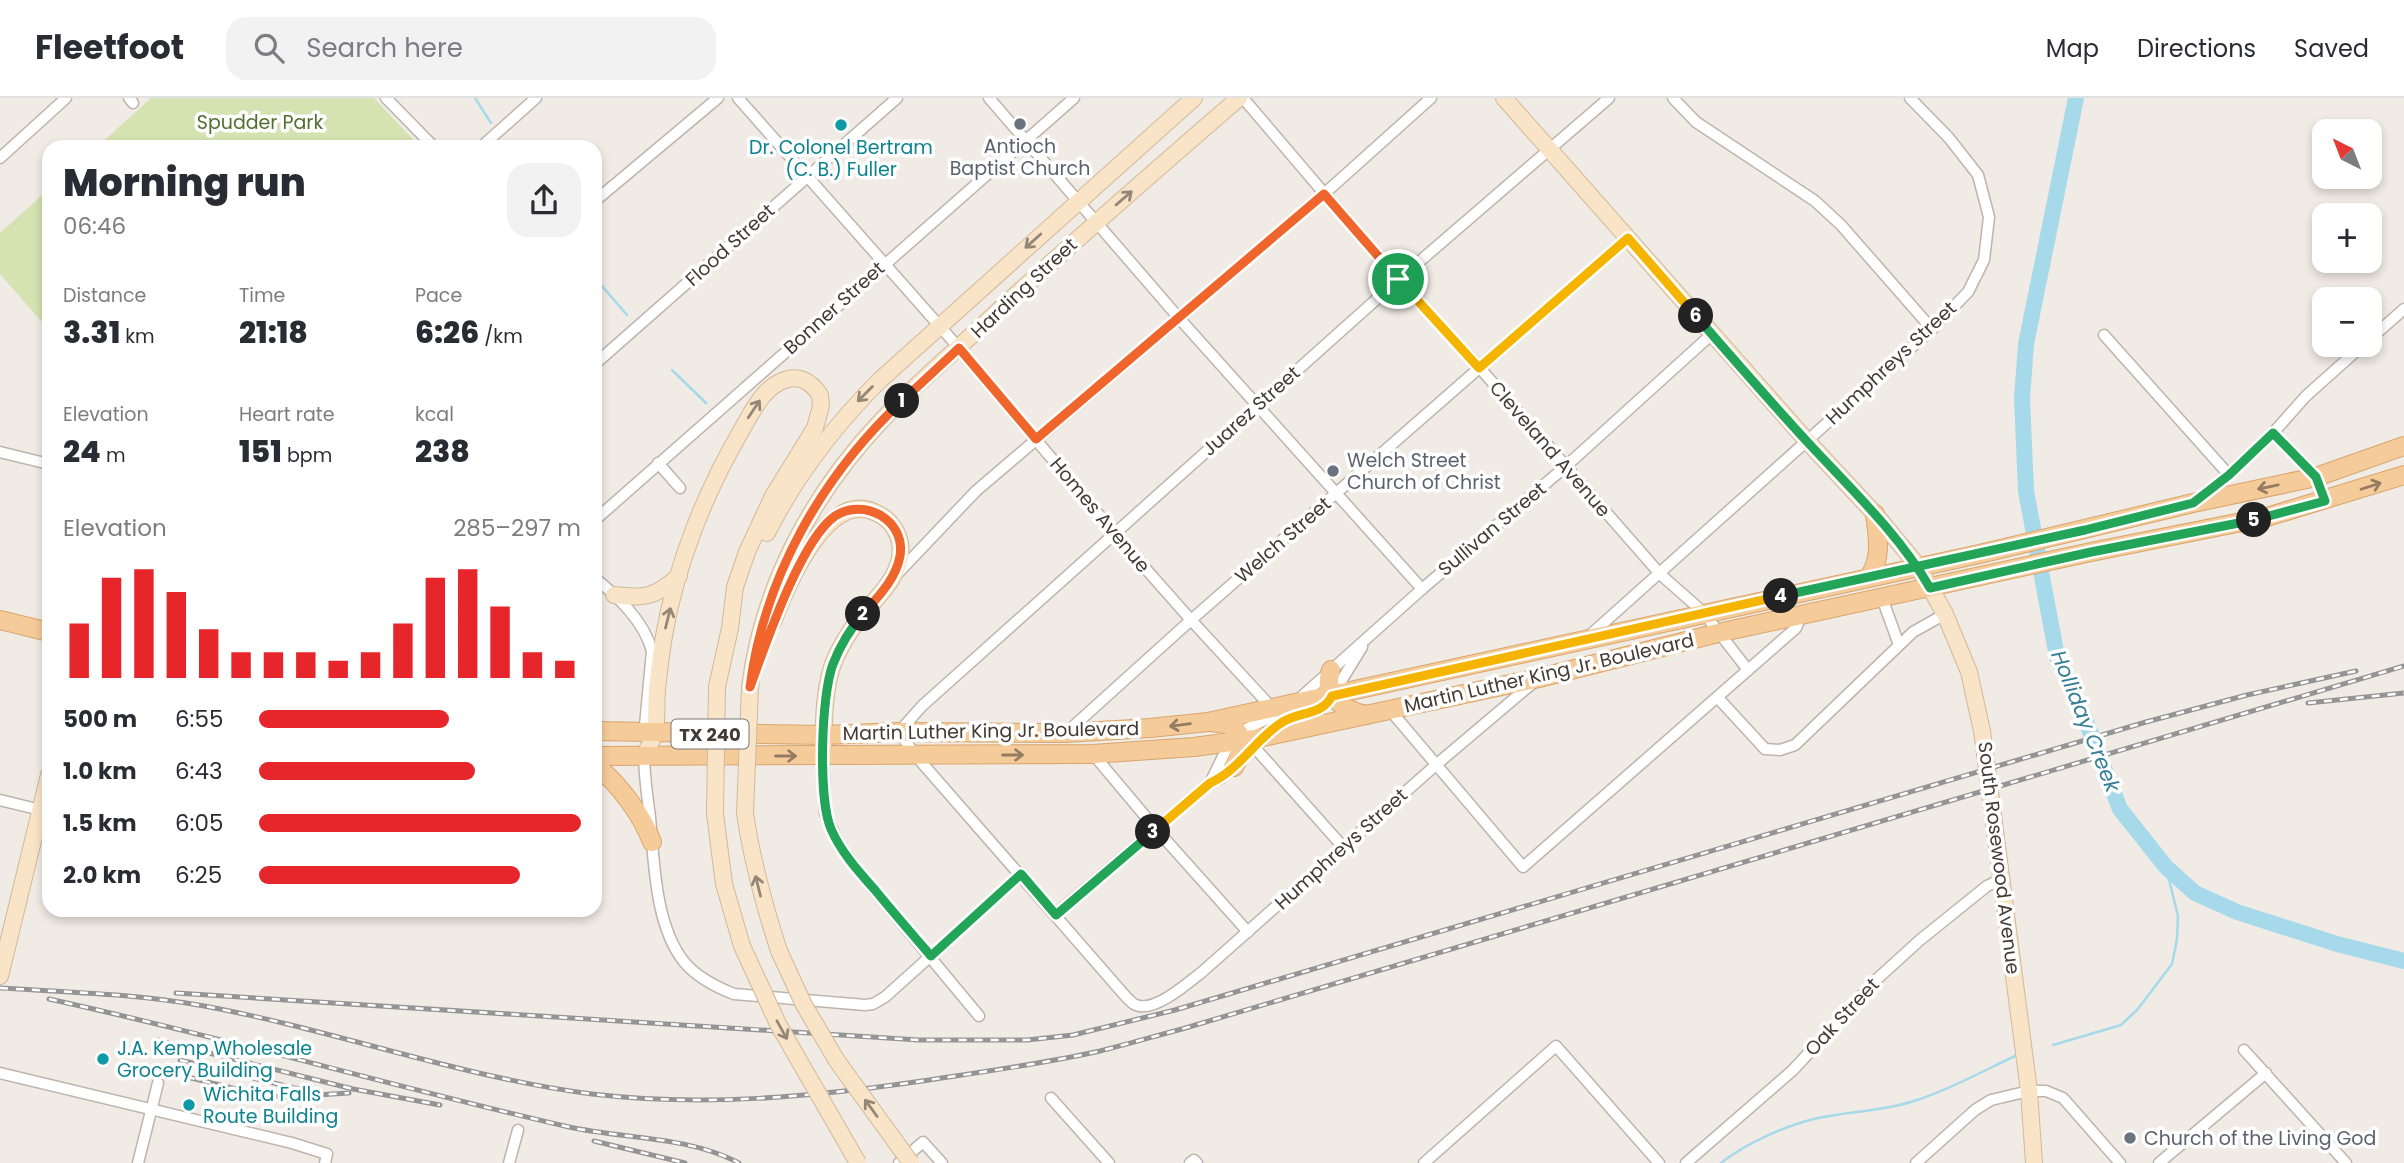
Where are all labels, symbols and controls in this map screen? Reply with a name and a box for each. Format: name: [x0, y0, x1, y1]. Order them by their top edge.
search box: [226, 17, 716, 80]
text: Fleetfoot: [35, 24, 184, 71]
icon: search: [250, 29, 288, 67]
text: Search here: [306, 30, 463, 66]
text: Map: [2046, 32, 2099, 65]
text: Directions: [2137, 32, 2256, 65]
text: Saved: [2294, 32, 2369, 65]
park label: Spudder Park: [197, 109, 323, 136]
marker: Antioch Baptist Church: [1012, 116, 1028, 132]
marker: Dr. Colonel Bertram (C. B.) Fuller: [833, 117, 849, 133]
north arrow: [2312, 119, 2382, 189]
map controls: [2312, 119, 2382, 357]
place label: Antioch Baptist Church: [950, 133, 1090, 182]
place label: Dr. Colonel Bertram (C. B.) Fuller: [749, 134, 933, 183]
text: Morning run: [63, 156, 306, 209]
button: share: [507, 163, 581, 237]
one-way arrow: [1115, 190, 1133, 206]
street label: Flood Street: [679, 197, 781, 293]
button: +: [2312, 203, 2382, 273]
text: 06:46: [63, 210, 126, 242]
street label: Harding Street: [965, 232, 1083, 344]
one-way arrow: [1024, 233, 1042, 249]
pin: [1368, 249, 1428, 309]
street label: Bonner Street: [778, 255, 891, 361]
icon: arrive: [1379, 260, 1417, 298]
text: Distance: [63, 282, 146, 309]
text: Time: [239, 282, 285, 309]
text: Pace: [415, 282, 462, 309]
button: −: [2312, 287, 2382, 357]
street label: Humphreys Street: [1820, 295, 1962, 431]
pin: 6: [1678, 298, 1714, 333]
text: 6: [1689, 302, 1702, 329]
text: 3.31: [63, 311, 120, 354]
text: 21:18: [239, 311, 308, 354]
text: 6:26: [415, 311, 479, 354]
text: km: [120, 323, 155, 350]
text: /km: [479, 323, 523, 350]
street label: Juarez Street: [1196, 360, 1306, 462]
street label: Cleveland Avenue: [1483, 375, 1617, 523]
pin: 1: [884, 384, 920, 418]
one-way arrow: [857, 386, 874, 403]
text: 1: [898, 387, 905, 414]
one-way arrow: [747, 400, 762, 419]
text: Elevation: [63, 401, 149, 428]
text: Heart rate: [239, 401, 334, 428]
text: kcal: [415, 401, 454, 428]
text: 24: [63, 430, 101, 473]
text: 151: [239, 430, 282, 473]
text: 238: [415, 430, 470, 473]
text: m: [101, 442, 125, 469]
text: bpm: [282, 442, 332, 469]
place label: Welch Street Church of Christ: [1347, 447, 1501, 496]
street label: Homes Avenue: [1044, 452, 1156, 578]
marker: Welch Street Church of Christ: [1325, 463, 1341, 479]
street label: Sullivan Street: [1432, 476, 1552, 582]
one-way arrow: [2360, 479, 2382, 491]
one-way arrow: [2257, 481, 2280, 494]
street label: Welch Street: [1229, 491, 1337, 589]
pin: 5: [2236, 502, 2272, 538]
text: 5: [2247, 506, 2260, 533]
text: Elevation: [63, 512, 167, 544]
text: 285–297 m: [453, 512, 581, 544]
pin: 4: [1764, 578, 1798, 614]
text: 4: [1774, 582, 1787, 609]
pin: 2: [846, 596, 880, 632]
text: 2: [857, 600, 868, 627]
one-way arrow: [662, 607, 676, 630]
street label: Martin Luther King Jr. Boulevard: [1401, 626, 1697, 720]
water label: Holliday Creek: [2044, 646, 2128, 797]
text: 500 m: [63, 703, 137, 735]
text: 6:55: [175, 703, 223, 735]
street label: Martin Luther King Jr. Boulevard: [842, 715, 1140, 747]
one-way arrow: [1170, 718, 1192, 731]
road number: TX 240: [672, 720, 748, 748]
street label: South Rosewood Avenue: [1971, 740, 2027, 976]
one-way arrow: [1001, 748, 1024, 762]
one-way arrow: [774, 749, 797, 763]
text: 1.0 km: [63, 755, 137, 787]
text: 6:43: [175, 755, 223, 787]
street label: Humphreys Street: [1269, 782, 1413, 916]
text: 1.5 km: [63, 807, 137, 839]
text: 6:05: [175, 807, 223, 839]
pin: 3: [1136, 814, 1170, 850]
text: 3: [1147, 818, 1158, 845]
text: 2.0 km: [63, 859, 141, 891]
text: 6:25: [175, 859, 222, 891]
one-way arrow: [751, 875, 765, 898]
street label: Oak Street: [1799, 972, 1885, 1062]
one-way arrow: [776, 1019, 789, 1040]
place label: J.A. Kemp Wholesale Grocery Building: [117, 1035, 312, 1084]
marker: J.A. Kemp Wholesale Grocery Building: [95, 1051, 111, 1067]
place label: Wichita Falls Route Building: [203, 1081, 338, 1130]
marker: Wichita Falls Route Building: [181, 1097, 197, 1113]
one-way arrow: [864, 1098, 879, 1117]
place label: Church of the Living God: [2144, 1125, 2376, 1152]
marker: Church of the Living God: [2122, 1130, 2138, 1146]

